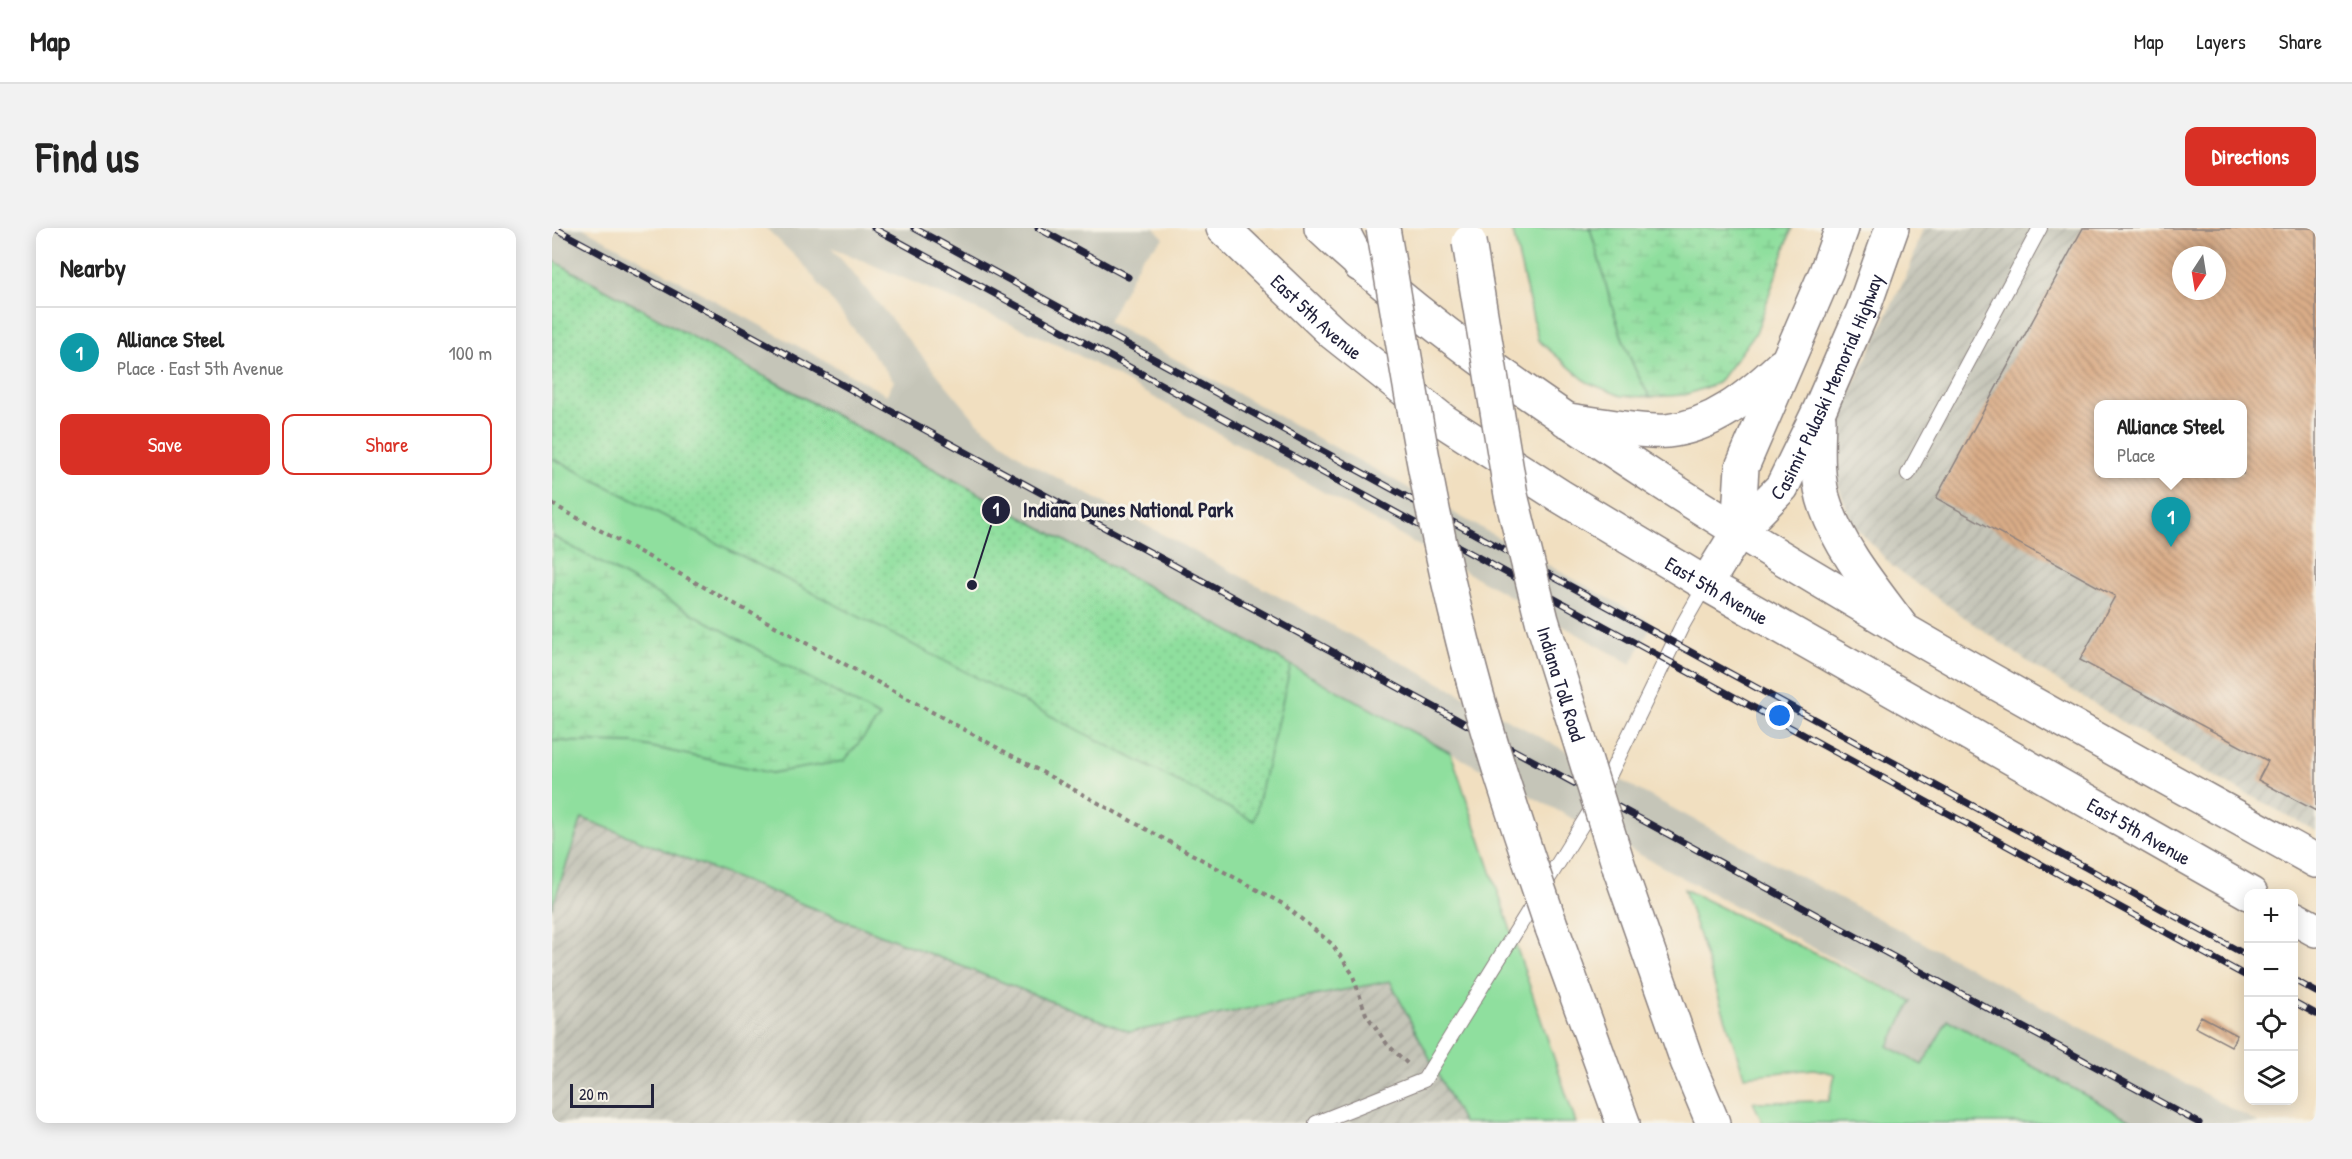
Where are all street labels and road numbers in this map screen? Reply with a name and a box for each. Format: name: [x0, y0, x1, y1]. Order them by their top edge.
street label: East 5th Avenue: [1265, 268, 1368, 365]
street label: Casimir Pulaski Memorial Highway: [1763, 270, 1888, 506]
street label: East 5th Avenue: [1661, 549, 1774, 630]
street label: Indiana Toll Road: [1531, 623, 1593, 745]
street label: East 5th Avenue: [2083, 790, 2196, 871]

